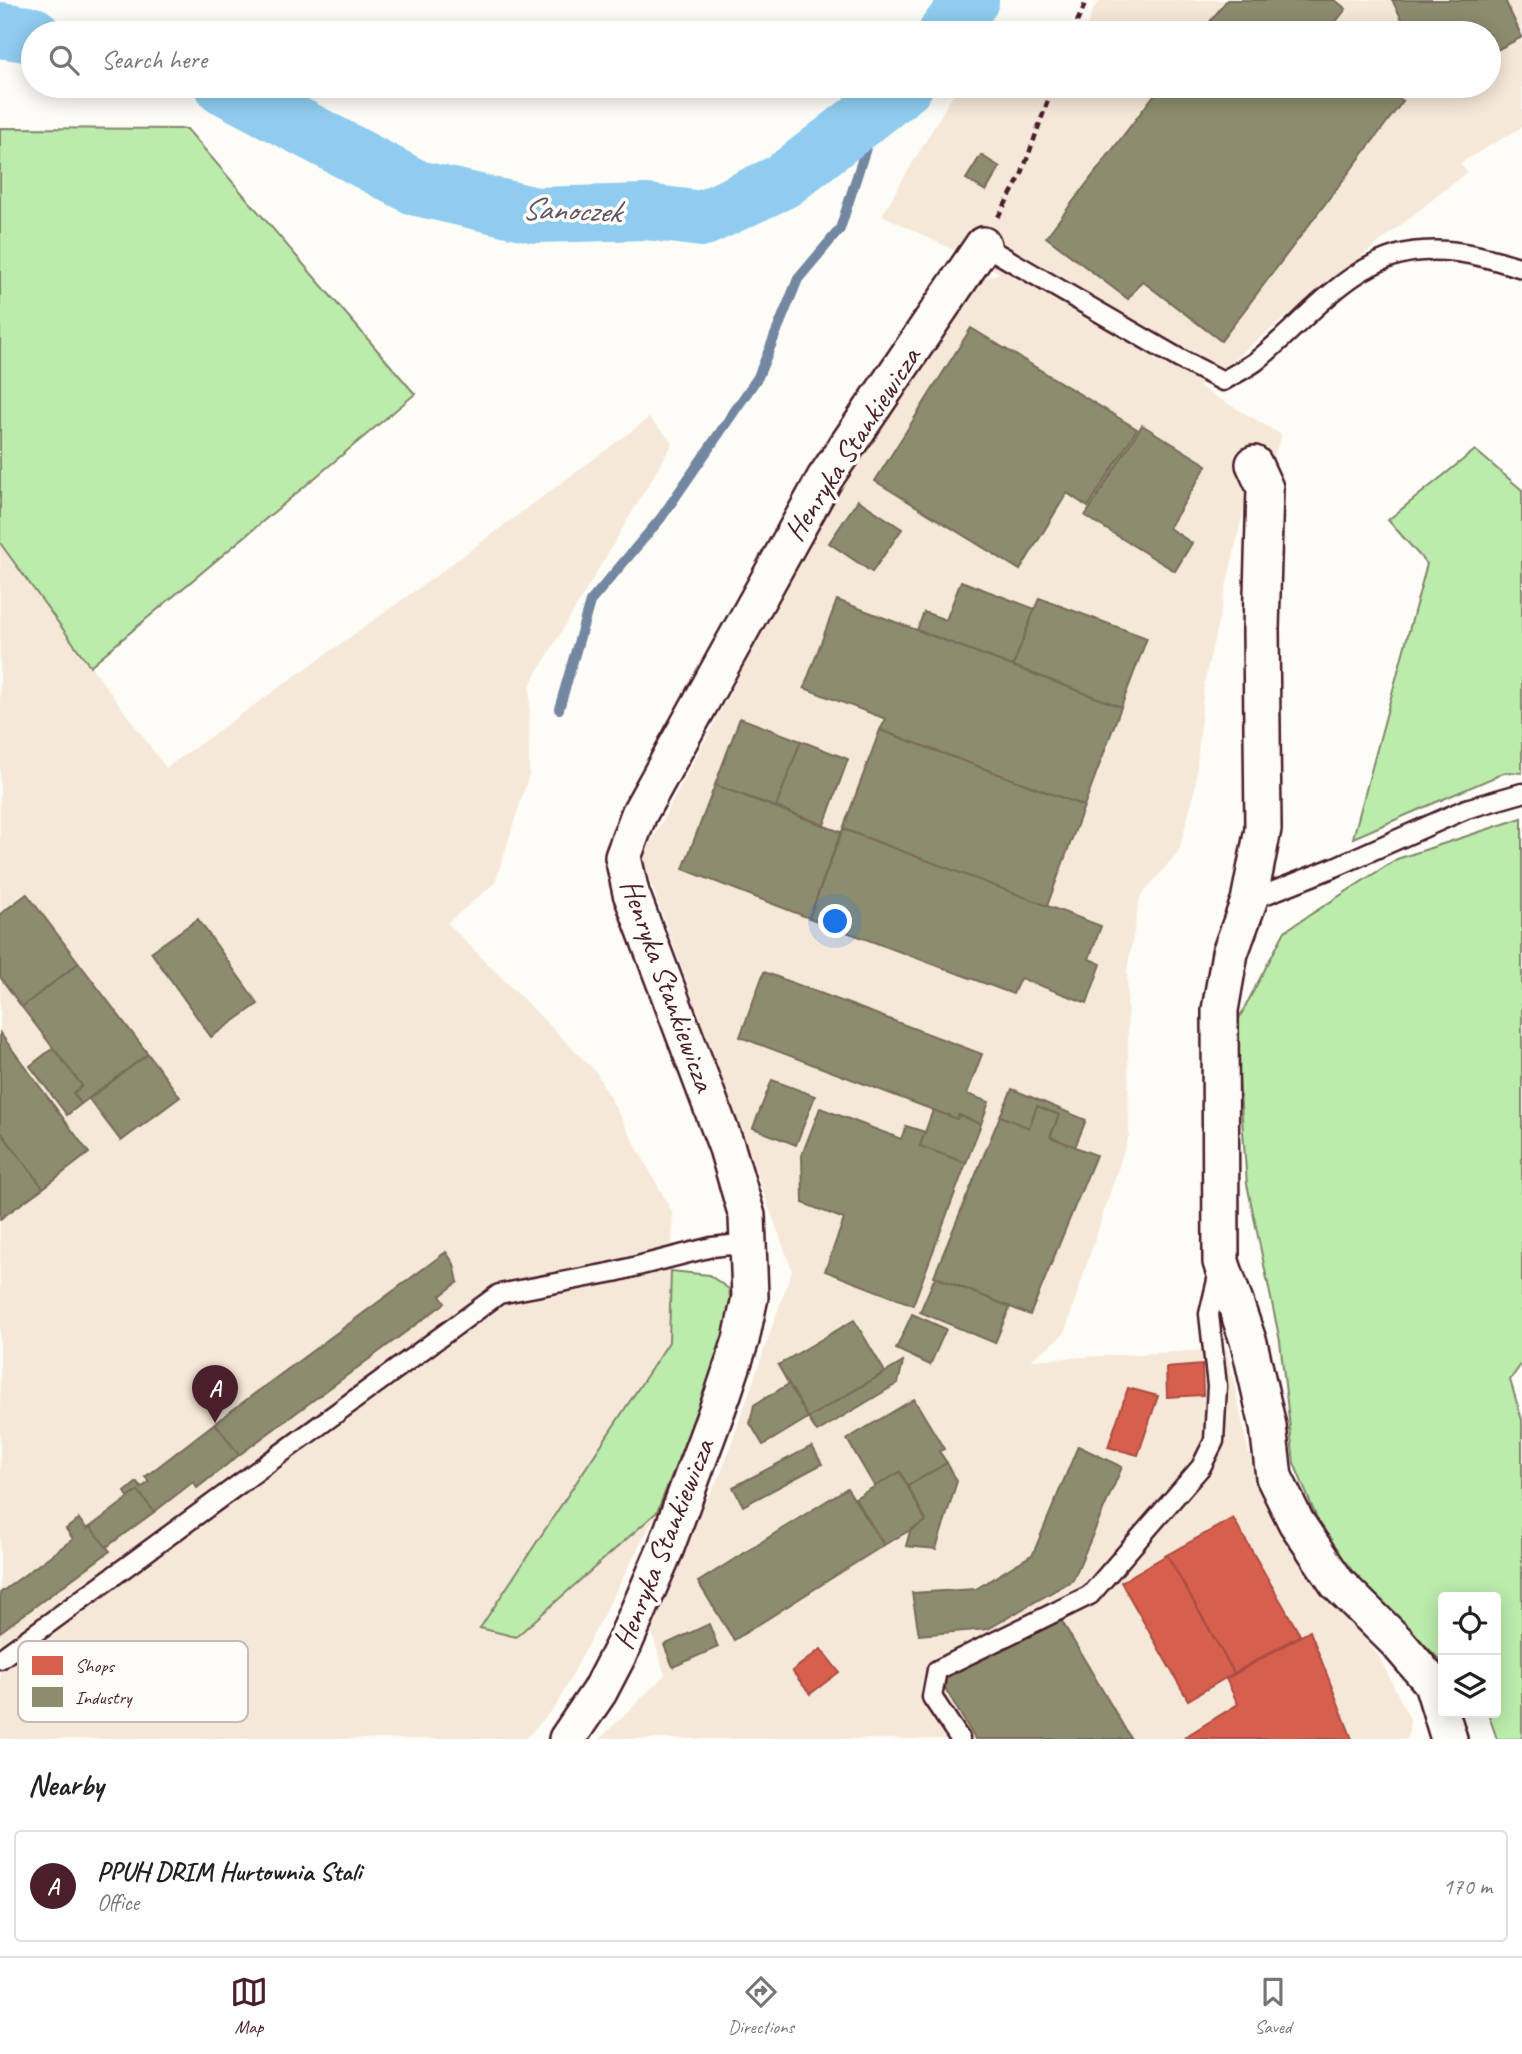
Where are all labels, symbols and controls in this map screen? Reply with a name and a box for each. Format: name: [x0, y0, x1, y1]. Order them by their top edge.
search box: [21, 21, 1501, 98]
icon: search: [45, 41, 83, 79]
text: Search here: [101, 43, 207, 76]
water label: Sanoczek: [521, 188, 626, 232]
street label: Henryka Stankiewicza: [775, 338, 930, 548]
street label: Henryka Stankiewicza: [612, 874, 725, 1098]
your location: [818, 904, 852, 938]
pin: A: [192, 1365, 238, 1423]
street label: Henryka Stankiewicza: [604, 1432, 723, 1655]
map controls: [1438, 1592, 1501, 1718]
button: locate: [1438, 1592, 1501, 1655]
legend: [18, 1641, 248, 1722]
text: Shops: [75, 1654, 115, 1678]
button: layers: [1438, 1655, 1501, 1718]
text: Industry: [75, 1686, 133, 1710]
text: Nearby: [28, 1766, 104, 1804]
text: PPUH DRIM Hurtownia Stali: [97, 1855, 361, 1888]
text: A: [47, 1872, 59, 1901]
text: 170 m: [1443, 1872, 1492, 1901]
text: Office: [97, 1888, 139, 1917]
tab: Map: [230, 1973, 268, 2039]
tab: Directions: [728, 1973, 794, 2039]
tab: Saved: [1254, 1973, 1292, 2039]

